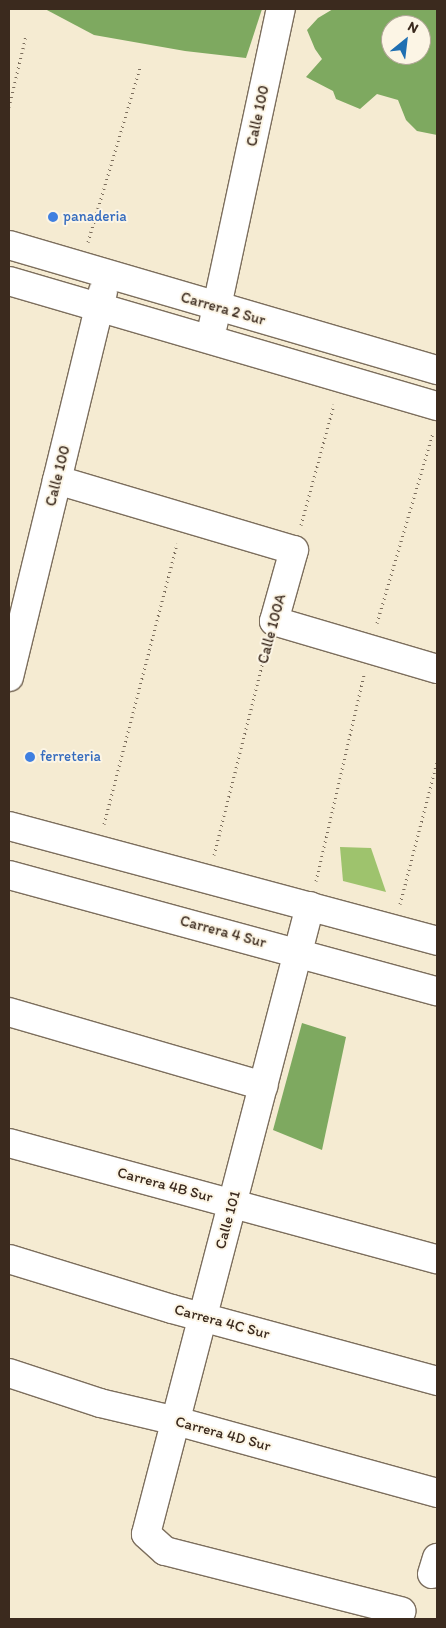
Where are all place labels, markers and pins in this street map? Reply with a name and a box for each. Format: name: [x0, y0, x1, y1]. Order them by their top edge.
place label: panaderia: [63, 208, 127, 226]
marker: panaderia: [47, 211, 59, 223]
place label: ferreteria: [40, 748, 101, 766]
marker: ferreteria: [24, 751, 36, 763]

